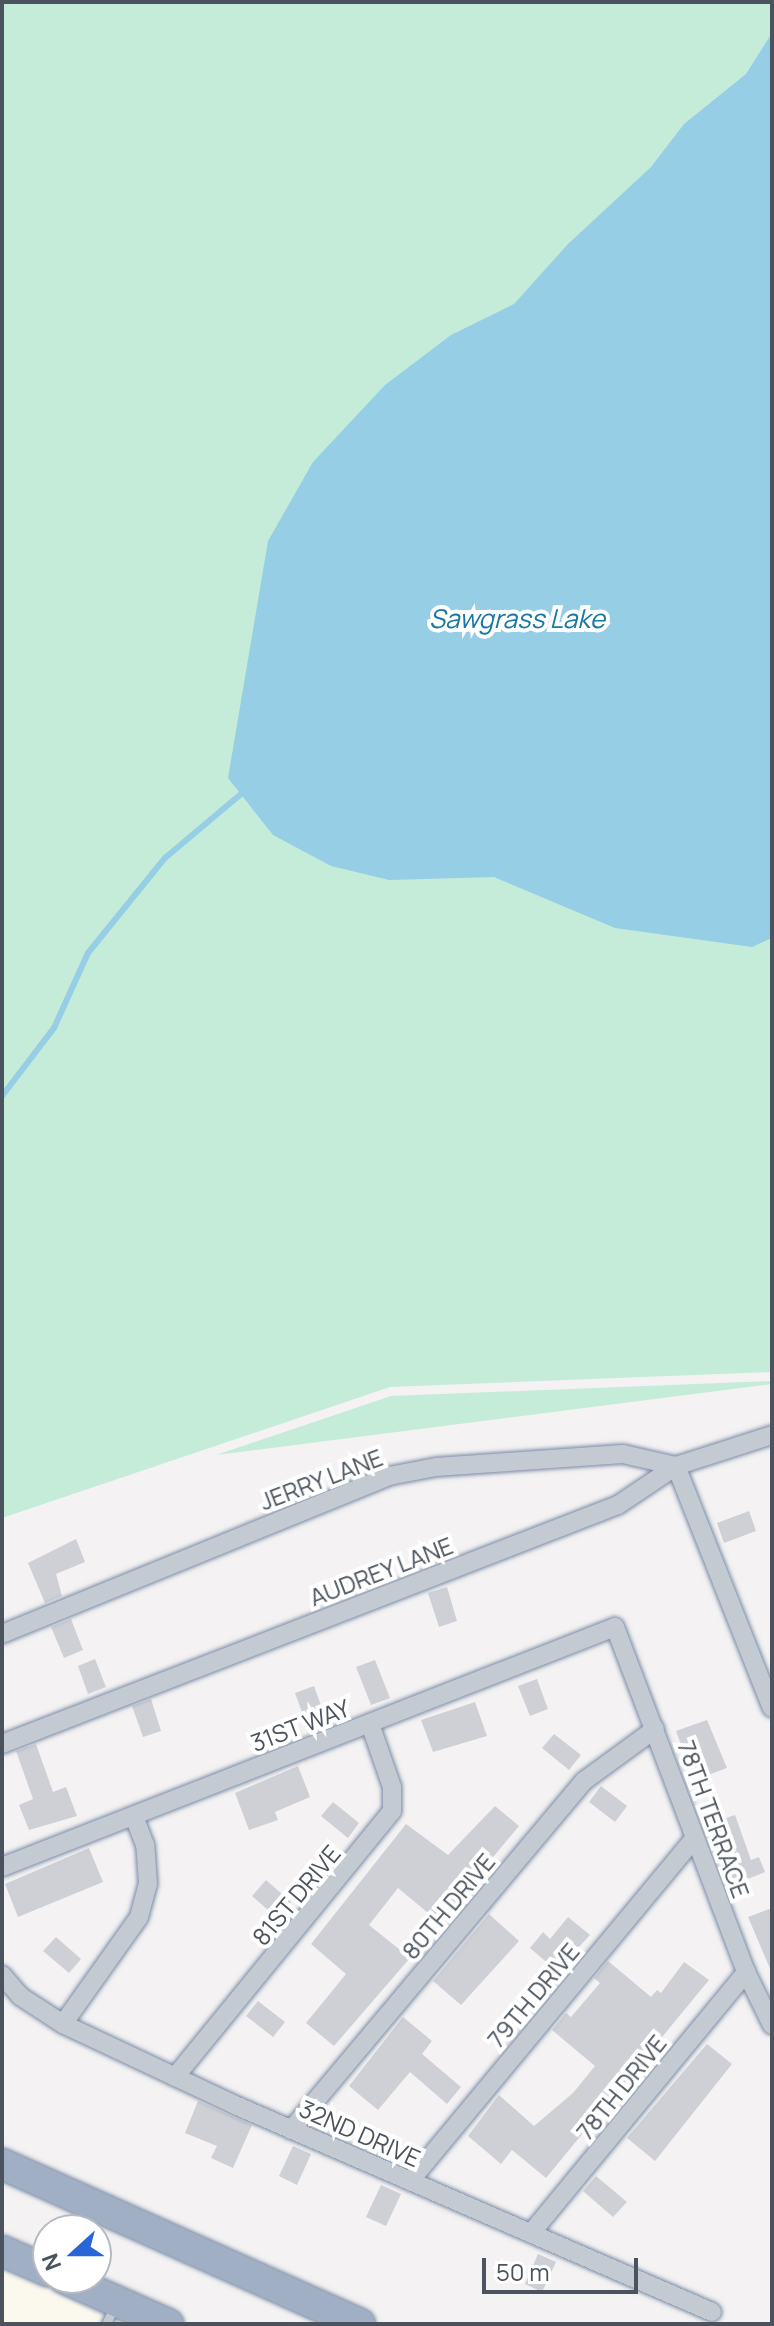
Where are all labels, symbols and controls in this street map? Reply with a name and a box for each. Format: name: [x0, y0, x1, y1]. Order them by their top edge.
water label: Sawgrass Lake: [429, 603, 605, 635]
street label: JERRY LANE: [255, 1442, 387, 1516]
street label: AUDREY LANE: [305, 1530, 457, 1612]
street label: 31ST WAY: [246, 1693, 354, 1757]
street label: 78TH TERRACE: [672, 1736, 756, 1902]
street label: 81ST DRIVE: [246, 1839, 346, 1951]
street label: 80TH DRIVE: [395, 1847, 501, 1965]
street label: 79TH DRIVE: [481, 1937, 585, 2053]
street label: 78TH DRIVE: [570, 2029, 672, 2145]
street label: 32ND DRIVE: [295, 2094, 425, 2172]
north arrow: [32, 2214, 112, 2294]
scale bar: [486, 2242, 642, 2292]
text: N: [35, 2249, 68, 2275]
text: 50 m: [496, 2255, 550, 2288]

